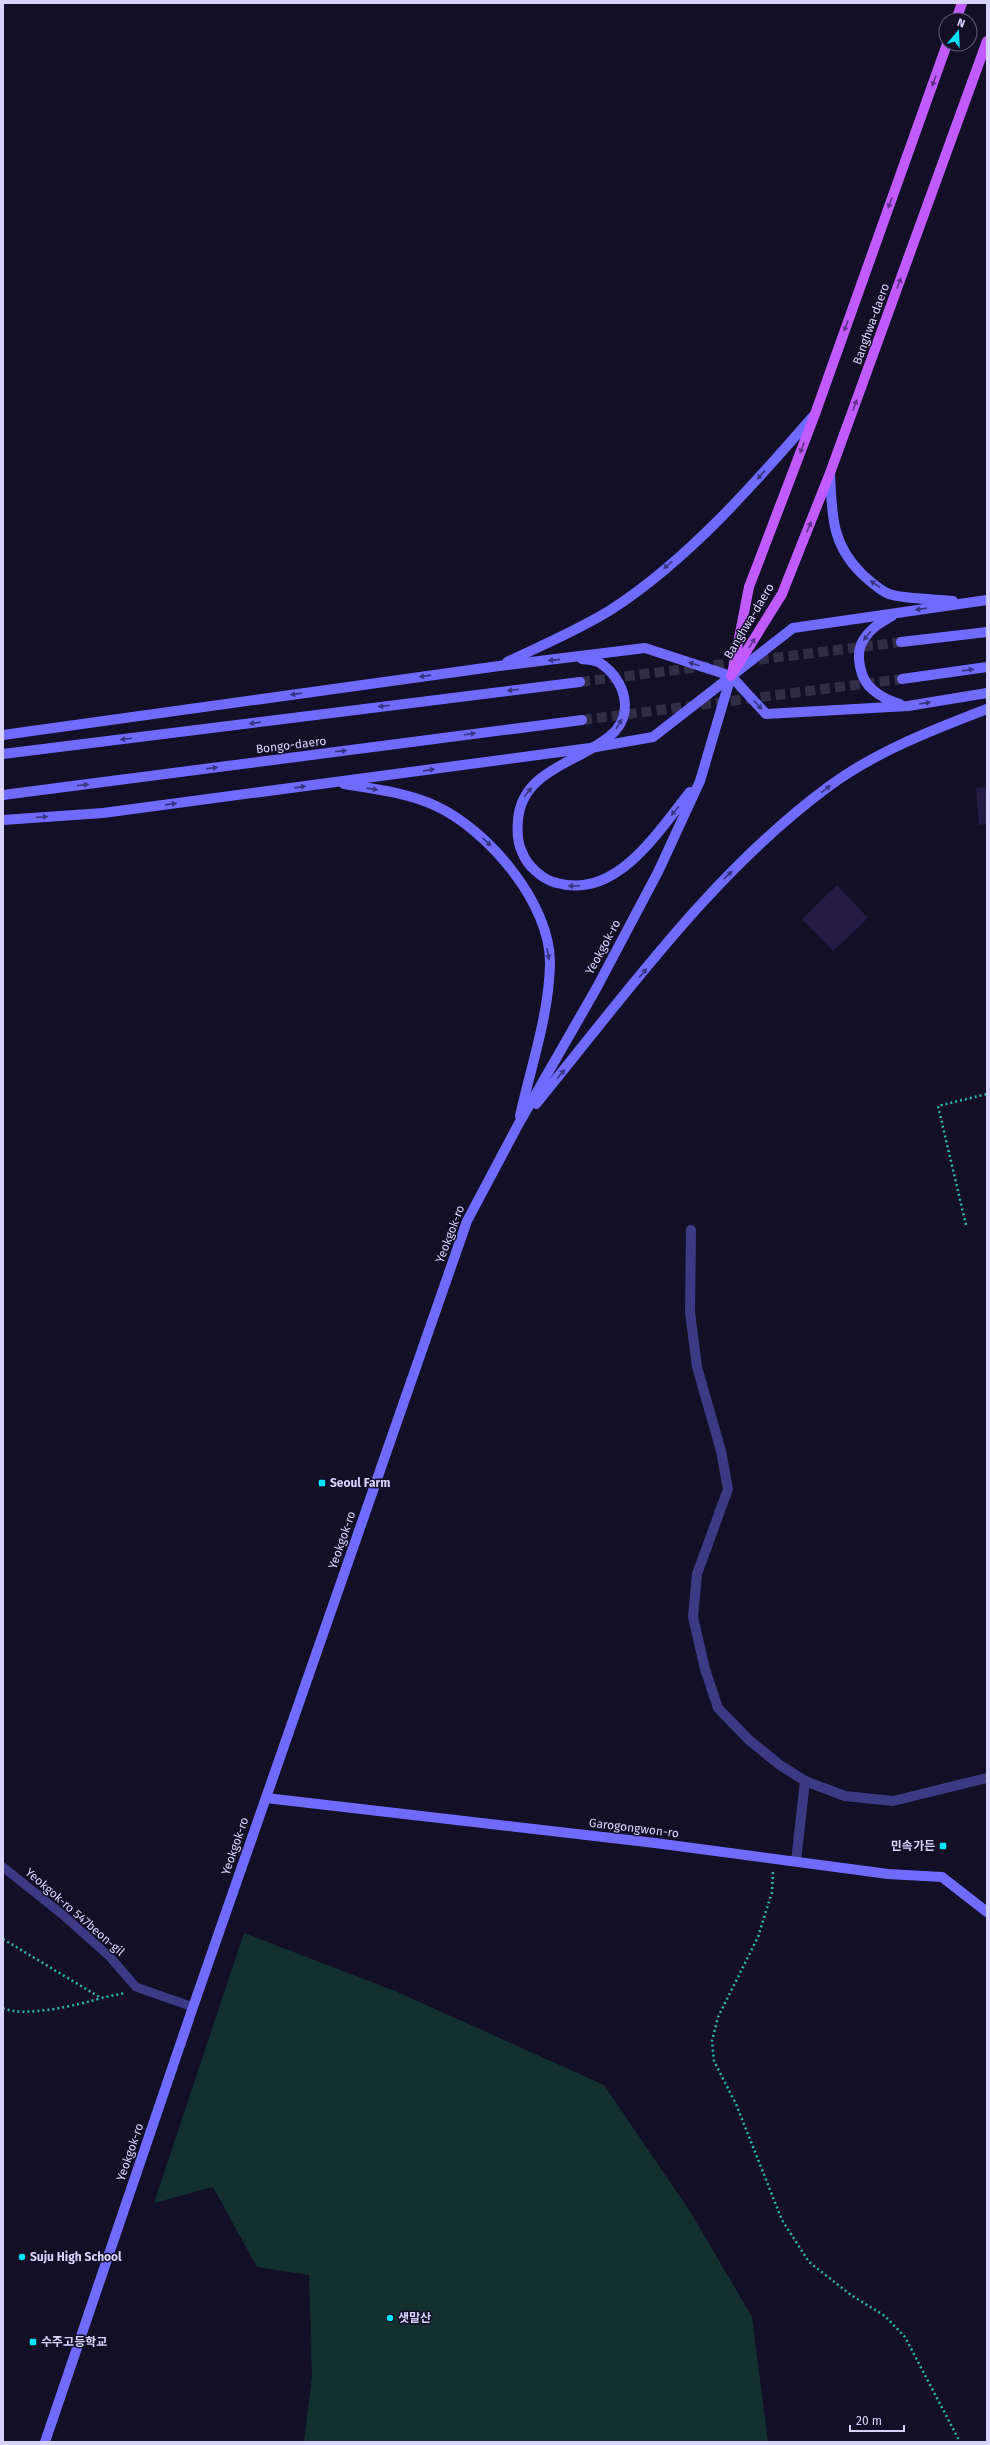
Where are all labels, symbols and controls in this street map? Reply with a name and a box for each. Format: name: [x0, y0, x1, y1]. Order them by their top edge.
north arrow: [938, 12, 978, 52]
text: N: [956, 16, 967, 30]
one-way arrow: [931, 75, 937, 87]
one-way arrow: [887, 198, 893, 210]
one-way arrow: [897, 277, 903, 289]
street label: Banghwa-daero: [850, 282, 892, 366]
one-way arrow: [843, 320, 849, 332]
one-way arrow: [852, 399, 858, 411]
one-way arrow: [799, 442, 805, 454]
one-way arrow: [756, 470, 766, 480]
one-way arrow: [806, 521, 812, 532]
one-way arrow: [663, 561, 673, 570]
one-way arrow: [870, 580, 880, 588]
street label: Banghwa-daero: [721, 581, 777, 661]
one-way arrow: [915, 606, 927, 612]
one-way arrow: [863, 631, 871, 642]
one-way arrow: [748, 637, 755, 649]
one-way arrow: [548, 656, 560, 663]
one-way arrow: [688, 661, 700, 667]
one-way arrow: [962, 667, 974, 673]
one-way arrow: [419, 673, 431, 679]
one-way arrow: [507, 687, 519, 693]
one-way arrow: [290, 691, 302, 697]
one-way arrow: [753, 700, 762, 710]
one-way arrow: [919, 700, 931, 706]
one-way arrow: [378, 703, 390, 710]
one-way arrow: [616, 718, 623, 730]
one-way arrow: [249, 720, 261, 726]
one-way arrow: [464, 731, 476, 738]
street label: Bongo-daero: [255, 734, 327, 756]
one-way arrow: [120, 736, 132, 742]
one-way arrow: [335, 748, 347, 754]
one-way arrow: [206, 765, 218, 771]
one-way arrow: [423, 767, 435, 773]
one-way arrow: [77, 782, 89, 788]
one-way arrow: [294, 784, 306, 790]
one-way arrow: [820, 785, 831, 793]
one-way arrow: [366, 786, 378, 792]
one-way arrow: [524, 786, 533, 797]
one-way arrow: [165, 801, 177, 807]
one-way arrow: [670, 806, 679, 816]
one-way arrow: [36, 814, 48, 821]
one-way arrow: [482, 838, 492, 847]
one-way arrow: [723, 870, 733, 879]
one-way arrow: [567, 883, 580, 889]
street label: Yeokgok-ro: [583, 917, 623, 977]
one-way arrow: [545, 948, 551, 961]
one-way arrow: [639, 968, 648, 979]
one-way arrow: [556, 1068, 565, 1079]
street label: Yeokgok-ro: [433, 1203, 467, 1265]
place label: Seoul Farm: [330, 1476, 390, 1490]
marker: Seoul Farm: [317, 1478, 327, 1488]
street label: Yeokgok-ro: [326, 1509, 358, 1571]
street label: Yeokgok-ro: [219, 1815, 251, 1877]
street label: Garogongwon-ro: [588, 1816, 680, 1840]
place label: 민속가든: [891, 1839, 935, 1853]
marker: 민속가든: [938, 1841, 948, 1851]
street label: Yeokgok-ro 547beon-gil: [23, 1865, 128, 1959]
street label: Yeokgok-ro: [114, 2121, 146, 2183]
place label: Suju High School: [30, 2250, 122, 2264]
marker: Suju High School: [17, 2252, 27, 2262]
place label: 샛말산: [398, 2311, 431, 2325]
marker: 샛말산: [385, 2313, 395, 2323]
place label: 수주고등학교: [41, 2335, 107, 2349]
marker: 수주고등학교: [28, 2337, 38, 2347]
scale bar: [850, 2407, 904, 2433]
text: 20 m: [856, 2414, 882, 2428]

